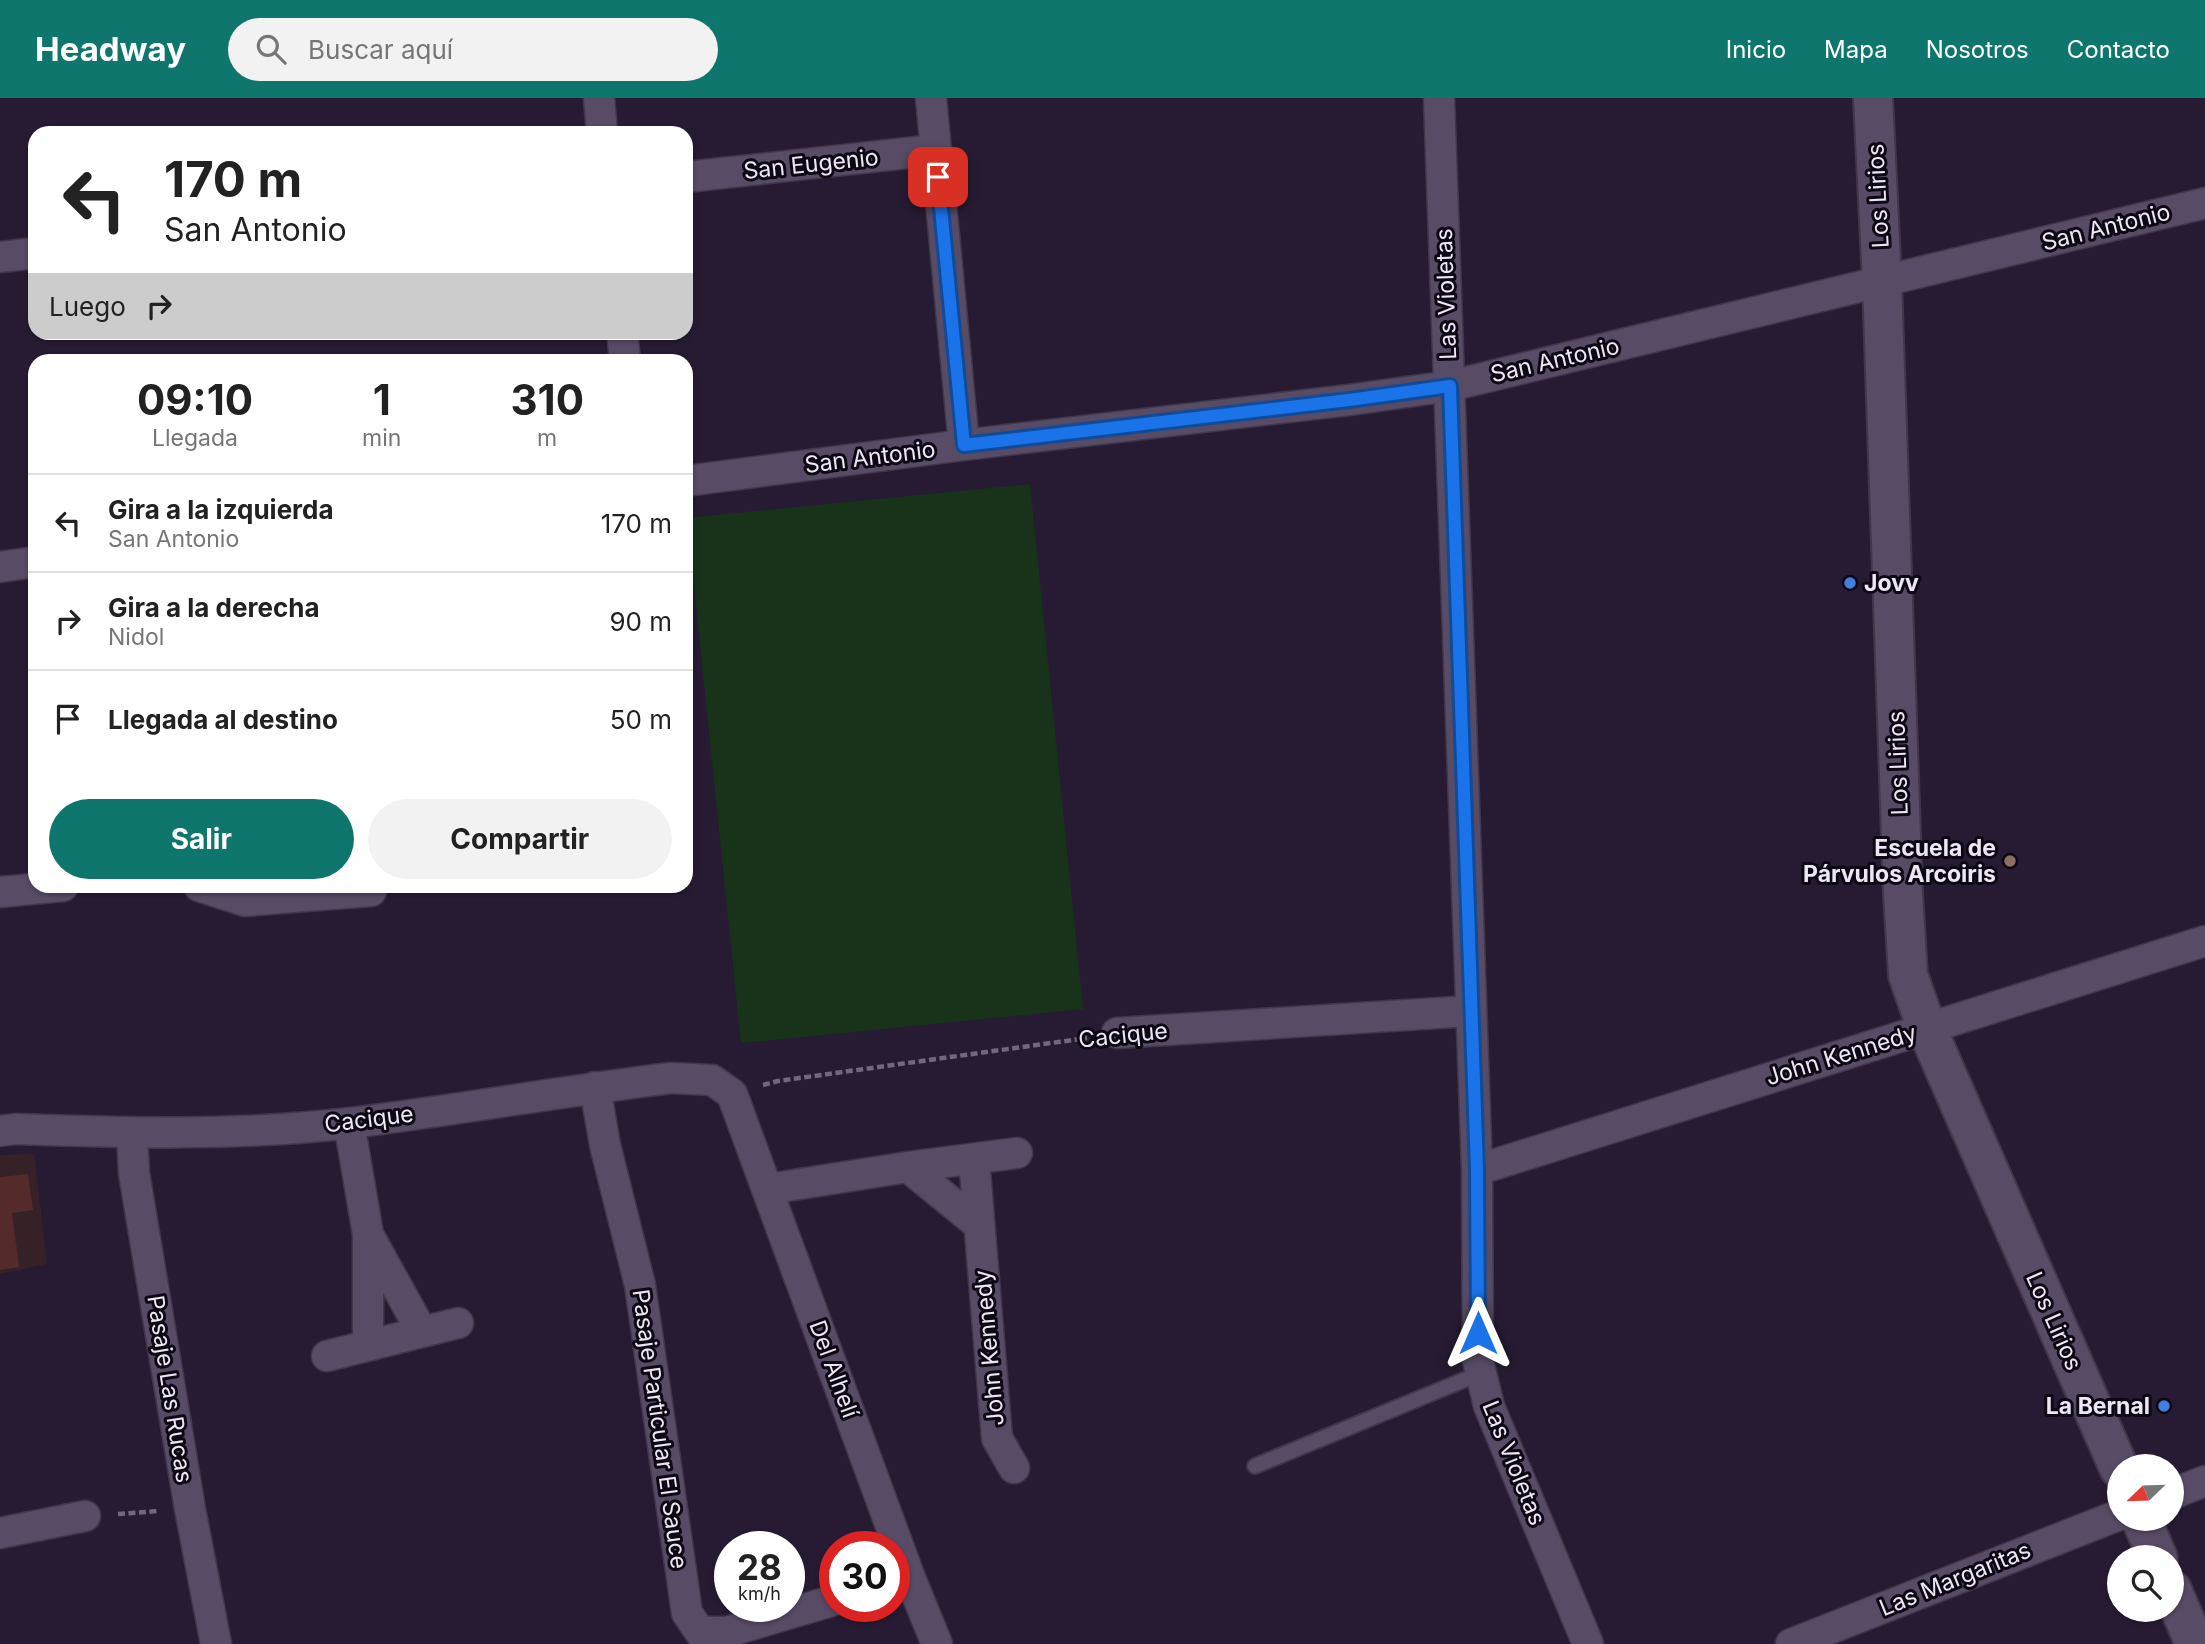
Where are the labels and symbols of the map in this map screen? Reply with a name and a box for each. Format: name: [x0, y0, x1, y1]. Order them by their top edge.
street label: San Eugenio: [742, 143, 880, 185]
street label: Los Lirios: [1861, 143, 1895, 249]
pin: [908, 147, 968, 207]
street label: San Antonio: [2039, 198, 2173, 256]
street label: Las Violetas: [1430, 228, 1462, 360]
street label: San Antonio: [1488, 332, 1622, 388]
street label: San Antonio: [803, 435, 937, 479]
place label: Jovv: [1864, 569, 1919, 597]
marker: Jovv: [1842, 575, 1858, 591]
street label: Los Lirios: [1882, 710, 1914, 816]
place label: Escuela de Párvulos Arcoiris: [1803, 834, 1996, 888]
marker: Escuela de Párvulos Arcoiris: [2002, 853, 2018, 869]
street label: Cacique: [1077, 1016, 1169, 1054]
street label: John Kennedy: [1762, 1019, 1920, 1091]
street label: Cacique: [323, 1100, 415, 1138]
street label: Los Lirios: [2020, 1268, 2088, 1374]
street label: John Kennedy: [968, 1269, 1010, 1427]
street label: Pasaje Particular El Sauce: [627, 1287, 693, 1571]
street label: Pasaje Las Rucas: [141, 1293, 199, 1485]
position arrow: [1441, 1296, 1515, 1370]
street label: Del Alhelí: [803, 1316, 865, 1422]
place label: La Bernal: [2046, 1392, 2150, 1420]
street label: Las Violetas: [1476, 1397, 1552, 1529]
marker: La Bernal: [2156, 1398, 2172, 1414]
north arrow: [2107, 1454, 2184, 1531]
speed limit sign: 30: [819, 1531, 910, 1622]
street label: Las Margaritas: [1875, 1536, 2035, 1622]

